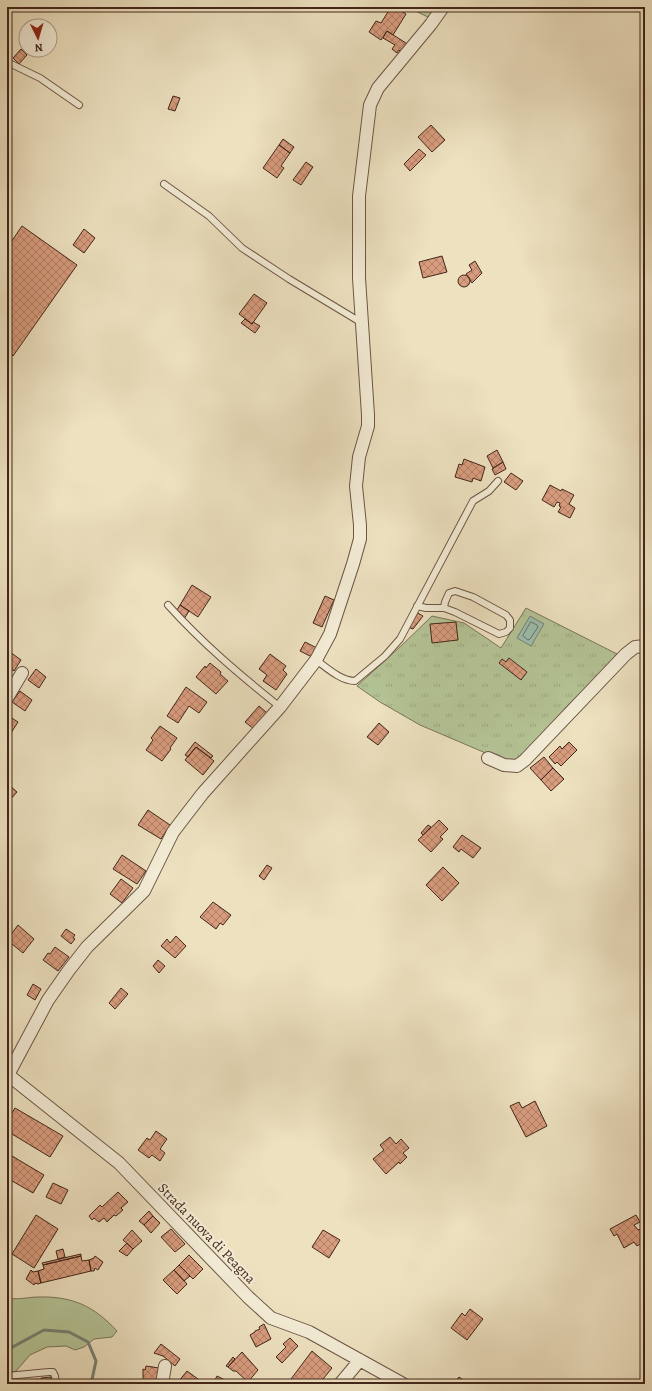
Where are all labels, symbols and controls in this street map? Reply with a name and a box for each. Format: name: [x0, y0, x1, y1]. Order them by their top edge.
north arrow: [18, 18, 58, 58]
text: N: [34, 40, 43, 55]
street label: Strada nuova di Peagna: [154, 1179, 260, 1288]

